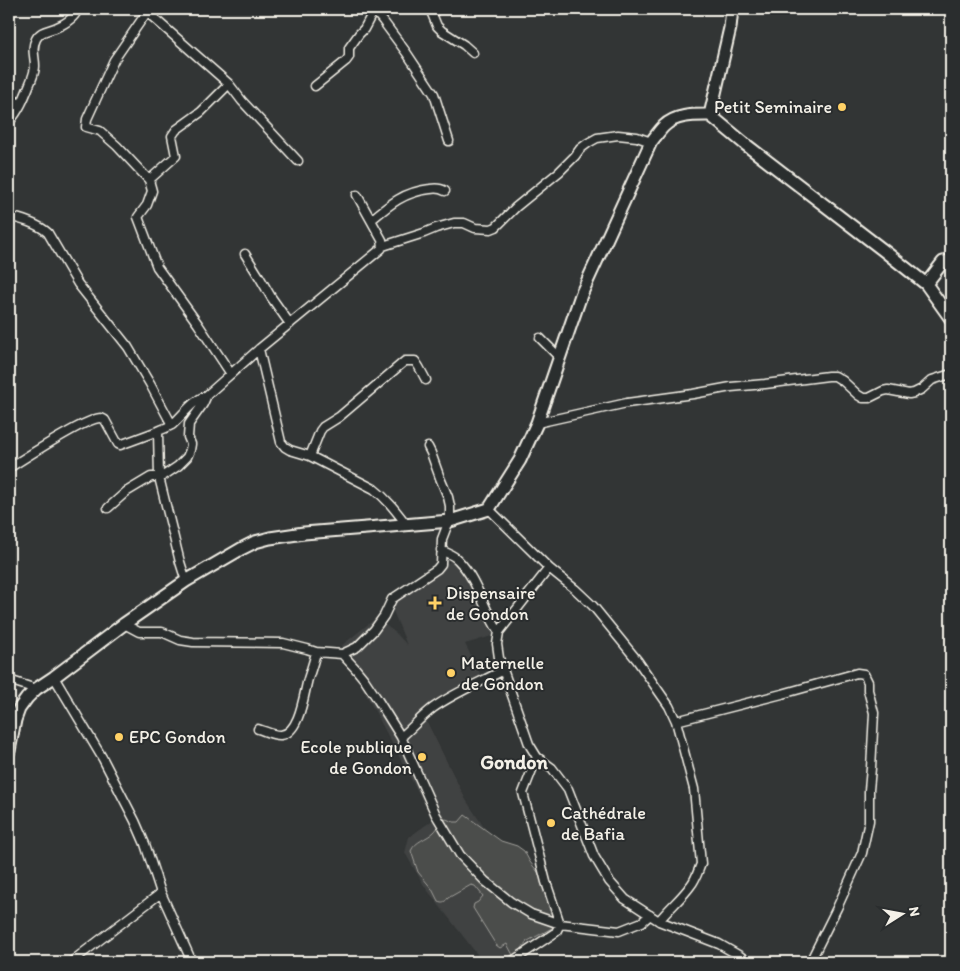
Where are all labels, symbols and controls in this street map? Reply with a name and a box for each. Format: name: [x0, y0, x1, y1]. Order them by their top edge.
place label: Petit Seminaire: [714, 96, 832, 118]
marker: Petit Seminaire: [836, 101, 848, 113]
place label: Dispensaire de Gondon: [446, 582, 535, 625]
marker: Dispensaire de Gondon: [428, 596, 442, 610]
place label: Maternelle de Gondon: [461, 652, 544, 695]
marker: Maternelle de Gondon: [445, 667, 457, 679]
place label: EPC Gondon: [129, 726, 226, 748]
marker: EPC Gondon: [113, 731, 125, 743]
place label: Ecole publique de Gondon: [300, 736, 412, 779]
district label: Gondon: [480, 750, 548, 774]
marker: Ecole publique de Gondon: [416, 751, 428, 763]
place label: Cathédrale de Bafia: [561, 802, 646, 845]
marker: Cathédrale de Bafia: [545, 817, 557, 829]
north arrow: [878, 888, 928, 938]
text: N: [905, 905, 924, 918]

